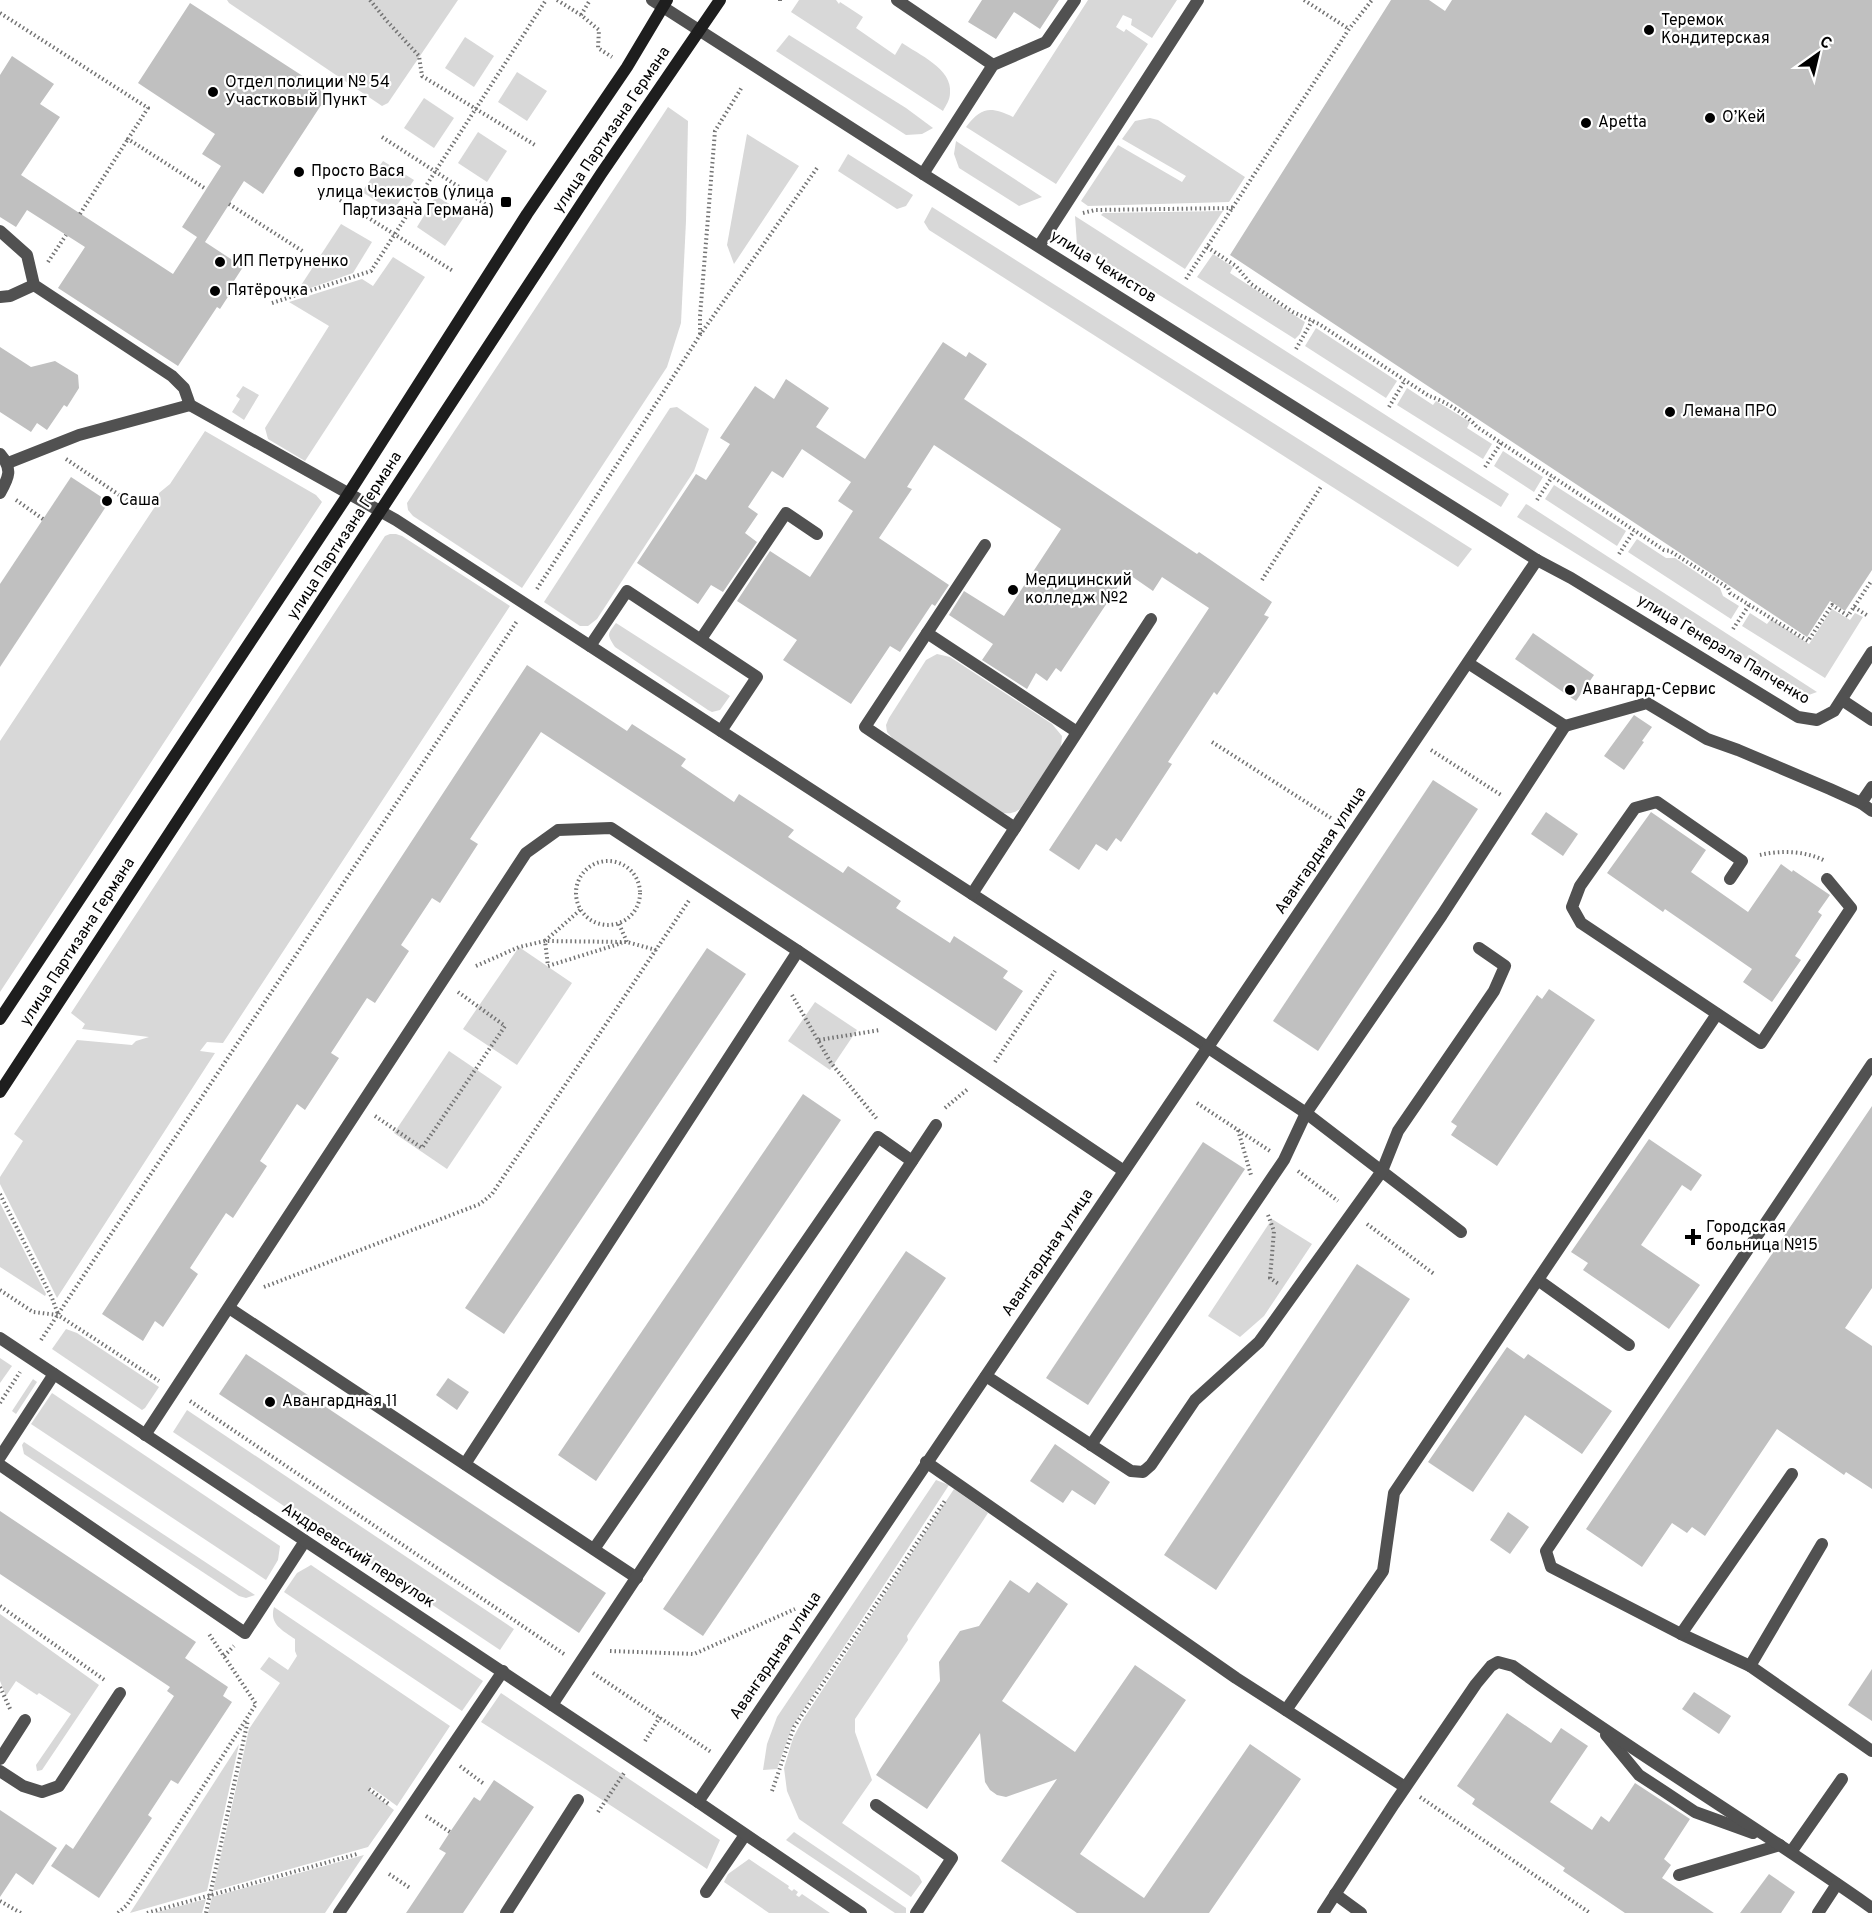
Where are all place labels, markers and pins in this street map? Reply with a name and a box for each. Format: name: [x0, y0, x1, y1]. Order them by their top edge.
place label: Теремок Кондитерская: [1661, 11, 1770, 49]
marker: Теремок Кондитерская: [1642, 23, 1656, 37]
place label: Отдел полиции № 54 Участковый Пункт: [225, 73, 390, 111]
marker: Отдел полиции № 54 Участковый Пункт: [206, 85, 220, 99]
place label: О’Кей: [1722, 108, 1766, 128]
marker: О’Кей: [1703, 111, 1717, 125]
place label: Apetta: [1598, 113, 1647, 133]
marker: Apetta: [1579, 116, 1593, 130]
place label: Просто Вася: [311, 162, 404, 182]
marker: Просто Вася: [292, 165, 306, 179]
place label: улица Чекистов (улица Партизана Германа): [317, 183, 494, 221]
marker: улица Чекистов (улица Партизана Германа): [499, 195, 513, 209]
place label: ИП Петруненко: [232, 252, 348, 272]
marker: ИП Петруненко: [213, 255, 227, 269]
place label: Пятёрочка: [227, 281, 308, 301]
marker: Пятёрочка: [208, 284, 222, 298]
place label: Лемана ПРО: [1682, 402, 1777, 422]
marker: Лемана ПРО: [1663, 405, 1677, 419]
place label: Саша: [119, 491, 159, 511]
marker: Саша: [100, 494, 114, 508]
place label: Медицинский колледж №2: [1025, 571, 1132, 609]
marker: Медицинский колледж №2: [1006, 583, 1020, 597]
place label: Авангард-Сервис: [1582, 680, 1716, 700]
marker: Авангард-Сервис: [1563, 683, 1577, 697]
place label: Городская больница №15: [1706, 1218, 1818, 1256]
marker: Городская больница №15: [1684, 1228, 1702, 1246]
place label: Авангардная 11: [282, 1392, 398, 1412]
marker: Авангардная 11: [263, 1395, 277, 1409]

